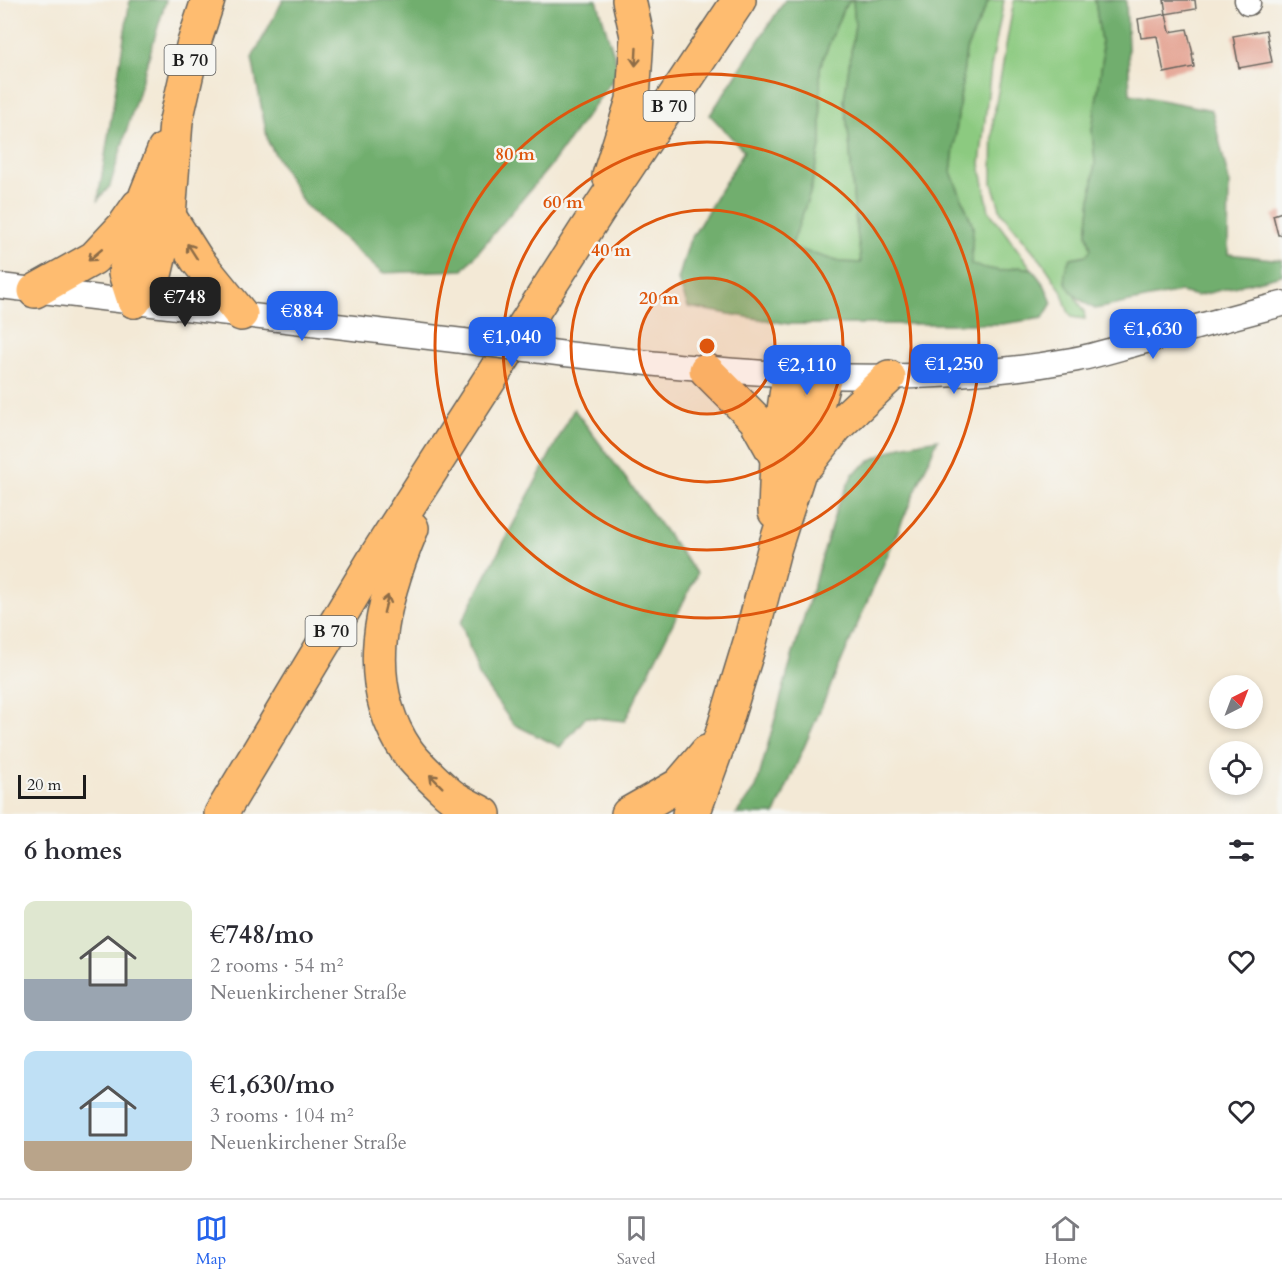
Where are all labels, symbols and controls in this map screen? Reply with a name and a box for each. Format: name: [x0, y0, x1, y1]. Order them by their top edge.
road number: B 70: [164, 45, 216, 75]
one-way arrow: [630, 47, 641, 67]
road number: B 70: [644, 91, 694, 121]
text: 80 m: [495, 142, 535, 167]
text: 60 m: [543, 190, 583, 215]
text: 40 m: [591, 238, 631, 263]
one-way arrow: [185, 243, 197, 260]
one-way arrow: [88, 248, 103, 262]
pin: €748: [149, 277, 221, 328]
text: €748: [164, 283, 206, 310]
text: 20 m: [639, 286, 679, 311]
pin: €884: [266, 291, 338, 342]
text: €884: [281, 297, 323, 324]
pin: €1,630: [1104, 309, 1202, 360]
text: €1,630: [1124, 315, 1182, 342]
pin: €1,040: [463, 317, 561, 368]
text: €1,040: [483, 323, 541, 350]
centre of rings: [697, 336, 717, 356]
pin: €1,250: [905, 344, 1003, 395]
pin: €2,110: [758, 345, 856, 396]
text: €1,250: [925, 350, 983, 377]
text: €2,110: [778, 351, 836, 378]
one-way arrow: [381, 595, 392, 614]
road number: B 70: [306, 616, 356, 646]
north arrow: [1209, 675, 1263, 729]
map controls: [1209, 675, 1263, 795]
button: locate: [1209, 741, 1263, 795]
scale bar: [18, 772, 86, 800]
one-way arrow: [429, 773, 444, 788]
text: 20 m: [27, 774, 61, 796]
text: 6 homes: [24, 833, 122, 868]
icon: filters: [1225, 834, 1258, 867]
text: €748/mo: [210, 917, 314, 952]
icon: home: [72, 925, 144, 997]
icon: heart: [1225, 945, 1258, 978]
text: 2 rooms · 54 m²: [210, 952, 343, 979]
text: Neuenkirchener Straße: [210, 979, 407, 1006]
text: €1,630/mo: [210, 1067, 335, 1102]
icon: home: [72, 1075, 144, 1147]
icon: heart: [1225, 1095, 1258, 1128]
text: 3 rooms · 104 m²: [210, 1102, 354, 1129]
text: Neuenkirchener Straße: [210, 1129, 407, 1156]
tab: Map: [195, 1212, 228, 1270]
tab: Saved: [617, 1212, 655, 1270]
tab: Home: [1045, 1212, 1087, 1270]

